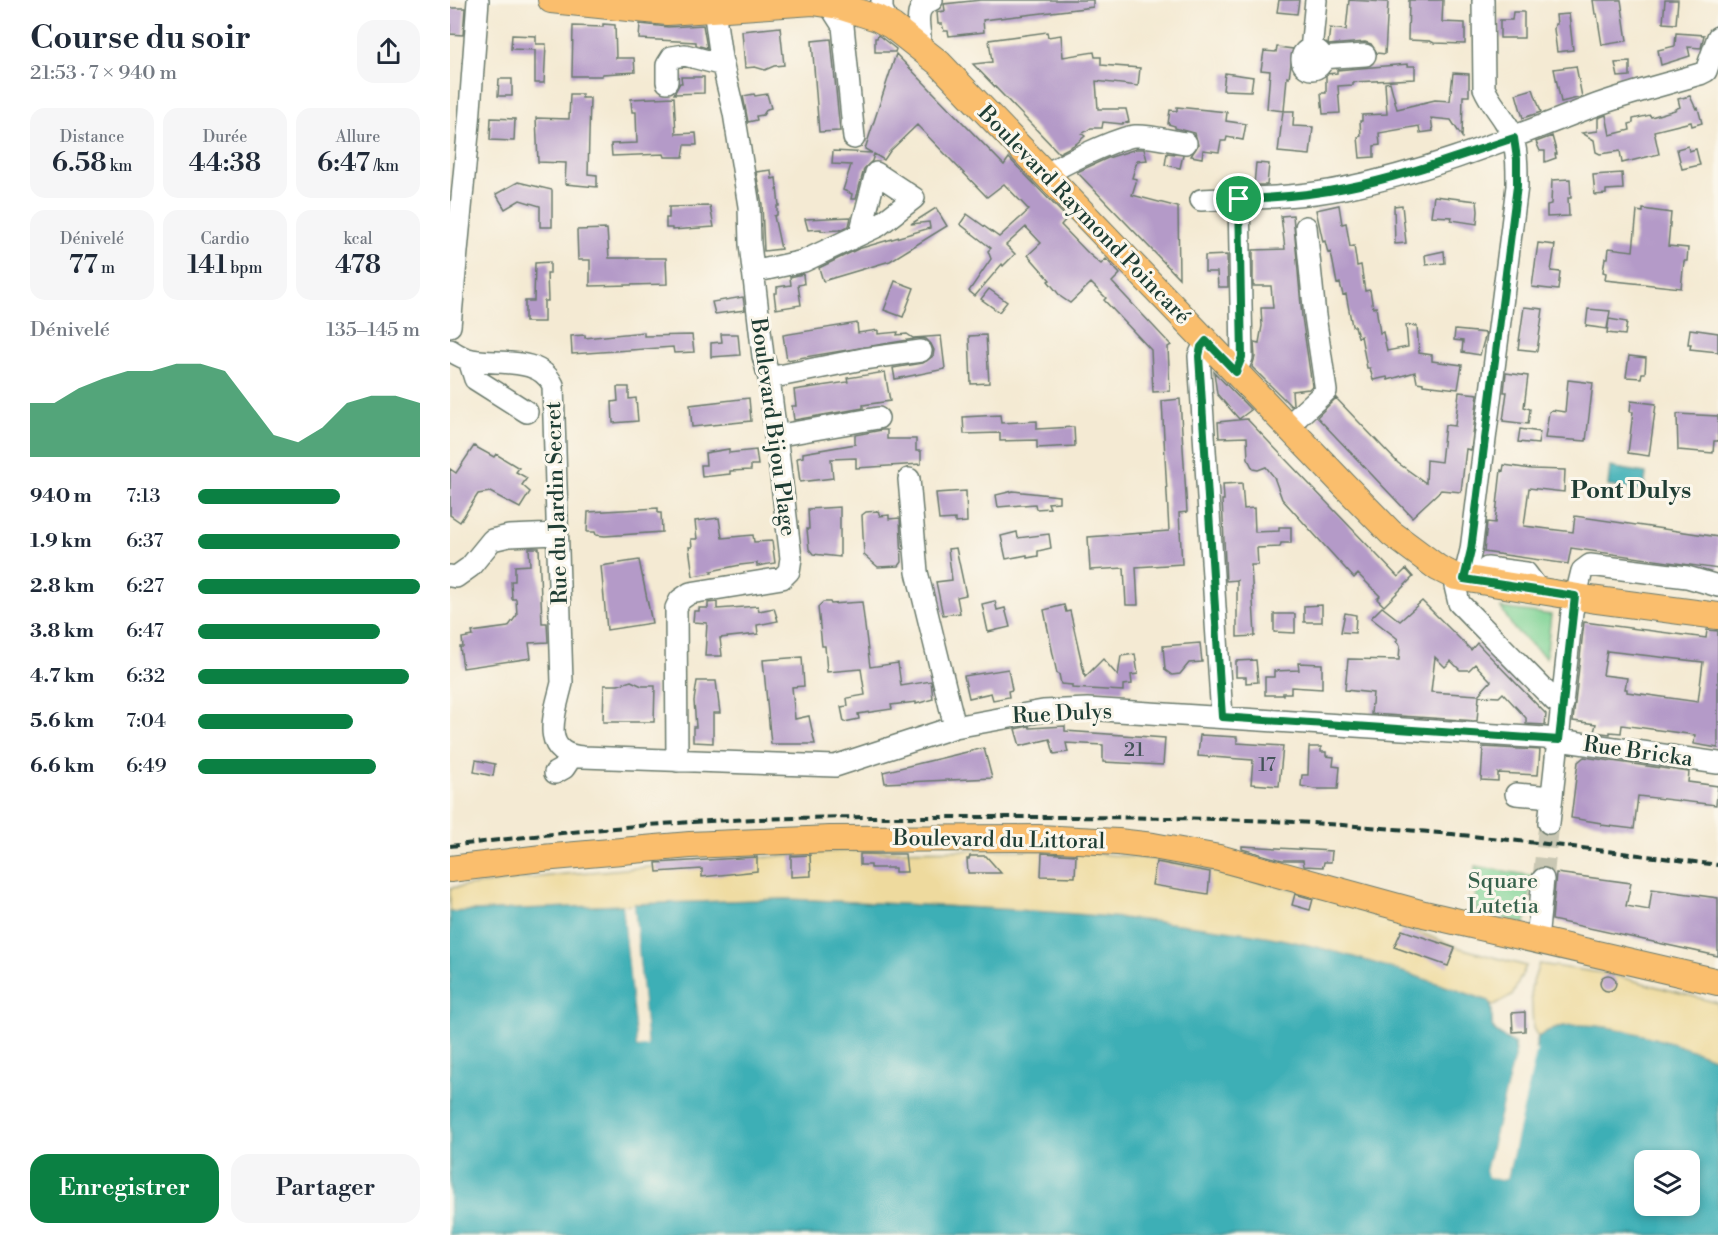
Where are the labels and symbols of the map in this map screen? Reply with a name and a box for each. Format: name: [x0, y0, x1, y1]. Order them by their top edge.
street label: Boulevard Raymond Poincaré: [971, 99, 1196, 330]
pin: [1213, 173, 1264, 224]
street label: Boulevard Bijou Plage: [744, 315, 802, 538]
street label: Rue du Jardin Secret: [540, 401, 574, 605]
district label: Pont Dulys: [1571, 476, 1691, 506]
street label: Rue Dulys: [1011, 698, 1113, 730]
street label: Rue Bricka: [1581, 731, 1695, 773]
house number: 21: [1124, 738, 1145, 763]
house number: 17: [1258, 753, 1276, 778]
street label: Boulevard du Littoral: [892, 825, 1106, 855]
park label: Square Lutetia: [1467, 868, 1540, 920]

